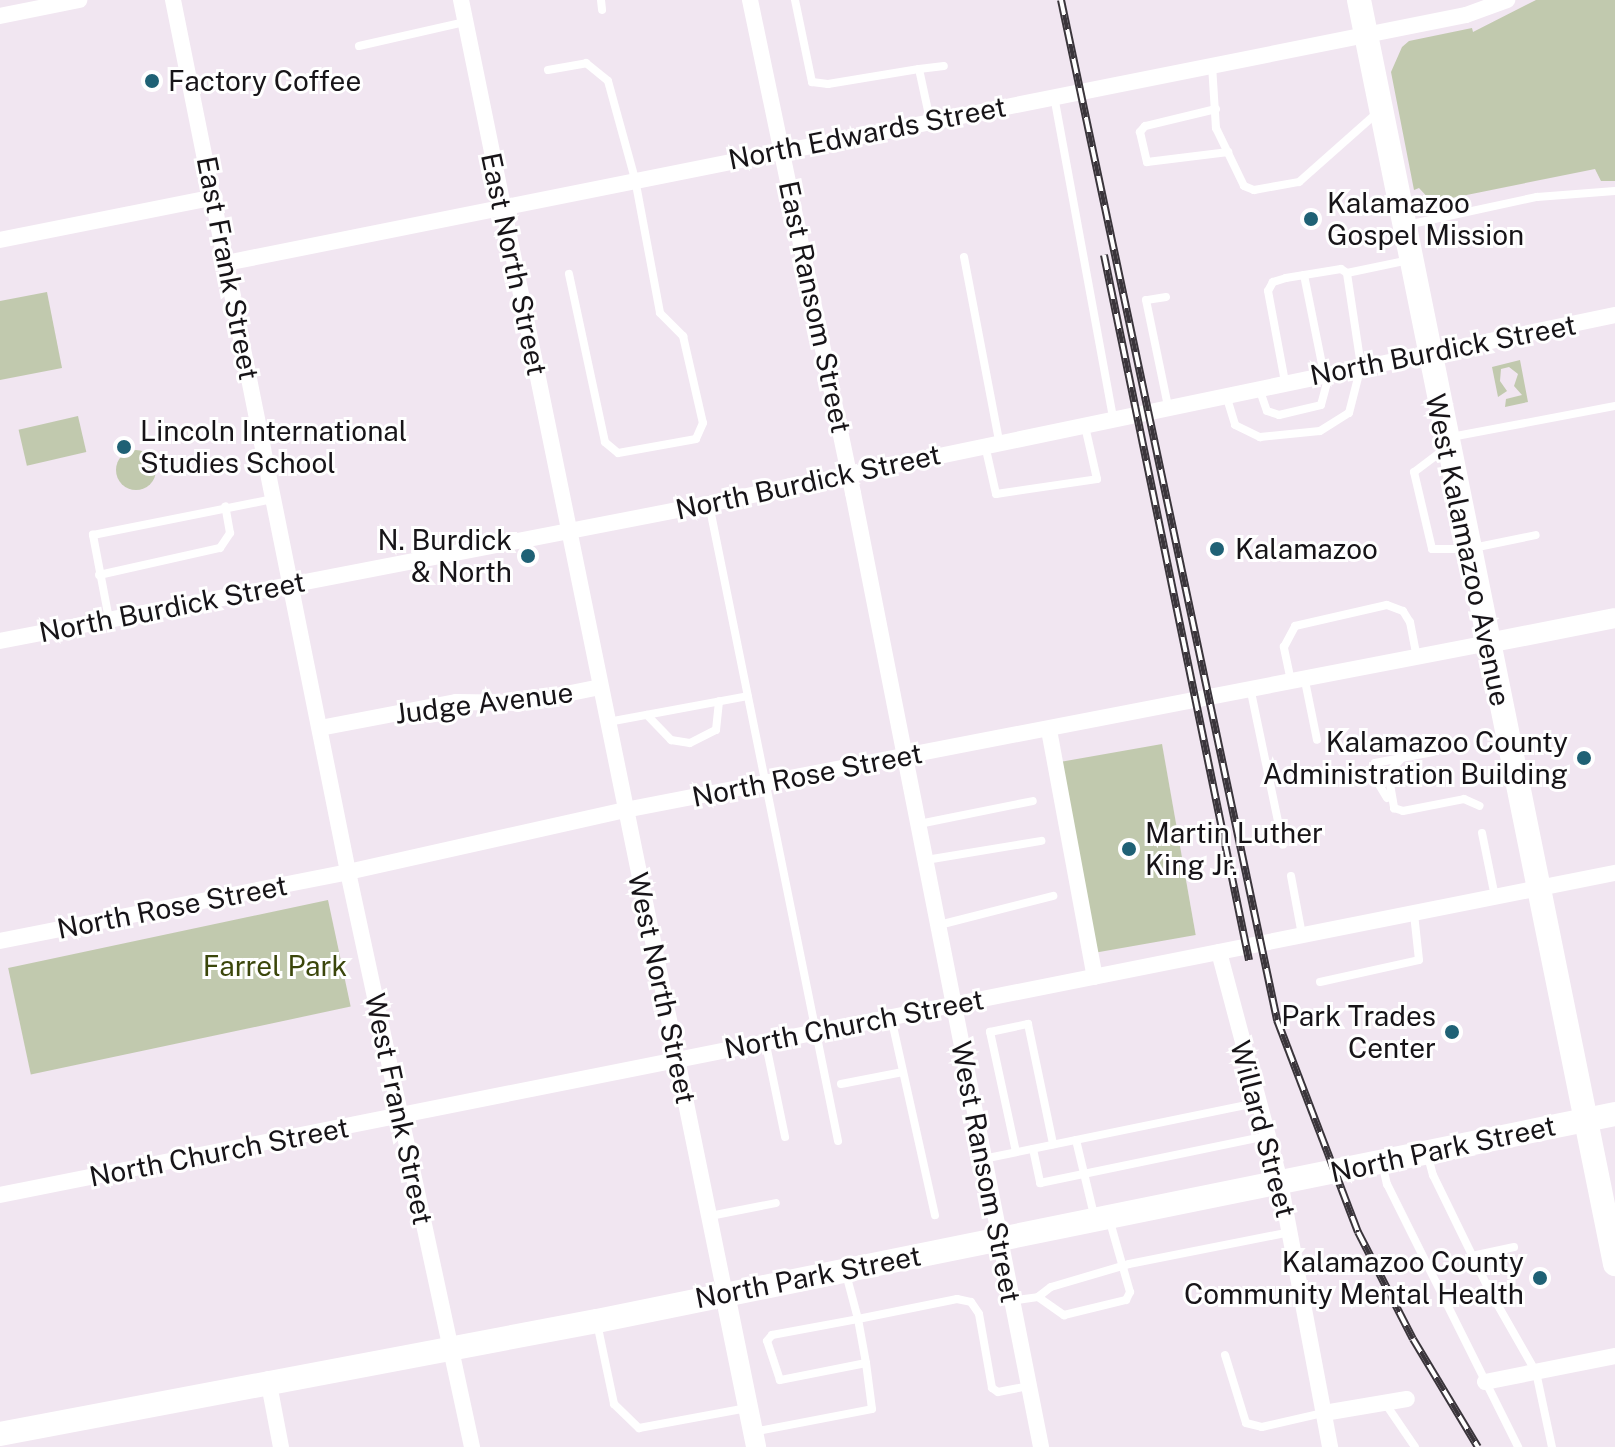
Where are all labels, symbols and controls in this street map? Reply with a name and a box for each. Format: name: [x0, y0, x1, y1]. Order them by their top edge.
place label: Factory Coffee: [168, 64, 361, 98]
marker: Factory Coffee: [143, 72, 161, 90]
street label: North Edwards Street: [725, 90, 1009, 176]
street label: East North Street: [474, 149, 554, 379]
street label: East Frank Street: [190, 153, 266, 383]
street label: East Ransom Street: [772, 178, 858, 436]
place label: Kalamazoo Gospel Mission: [1327, 186, 1524, 252]
marker: Kalamazoo Gospel Mission: [1302, 210, 1320, 228]
street label: North Burdick Street: [1307, 308, 1579, 392]
street label: West Kalamazoo Avenue: [1418, 391, 1518, 709]
place label: Lincoln International Studies School: [140, 414, 407, 480]
street label: North Burdick Street: [672, 437, 944, 527]
marker: Lincoln International Studies School: [115, 438, 133, 456]
place label: N. Burdick & North: [377, 523, 512, 589]
place label: Kalamazoo: [1235, 532, 1378, 566]
marker: Kalamazoo: [1206, 538, 1228, 560]
marker: N. Burdick & North: [519, 547, 537, 565]
street label: North Burdick Street: [36, 565, 308, 649]
street label: Judge Avenue: [393, 675, 575, 731]
place label: Kalamazoo County Administration Building: [1263, 725, 1568, 791]
street label: North Rose Street: [689, 736, 925, 814]
marker: Kalamazoo County Administration Building: [1575, 749, 1593, 767]
place label: Martin Luther King Jr.: [1145, 816, 1323, 882]
marker: Martin Luther King Jr.: [1120, 840, 1138, 858]
street label: North Rose Street: [54, 868, 290, 946]
street label: West North Street: [621, 869, 703, 1107]
park label: Farrel Park: [203, 949, 347, 983]
street label: North Church Street: [721, 982, 987, 1066]
street label: West Frank Street: [358, 990, 440, 1228]
place label: Park Trades Center: [1281, 999, 1436, 1065]
marker: Park Trades Center: [1443, 1023, 1461, 1041]
street label: Willard Street: [1223, 1037, 1303, 1221]
street label: West Ransom Street: [944, 1038, 1028, 1306]
street label: North Park Street: [1327, 1109, 1559, 1189]
street label: North Church Street: [86, 1110, 352, 1194]
street label: North Park Street: [692, 1239, 924, 1315]
place label: Kalamazoo County Community Mental Health: [1184, 1245, 1524, 1311]
marker: Kalamazoo County Community Mental Health: [1531, 1269, 1549, 1287]

